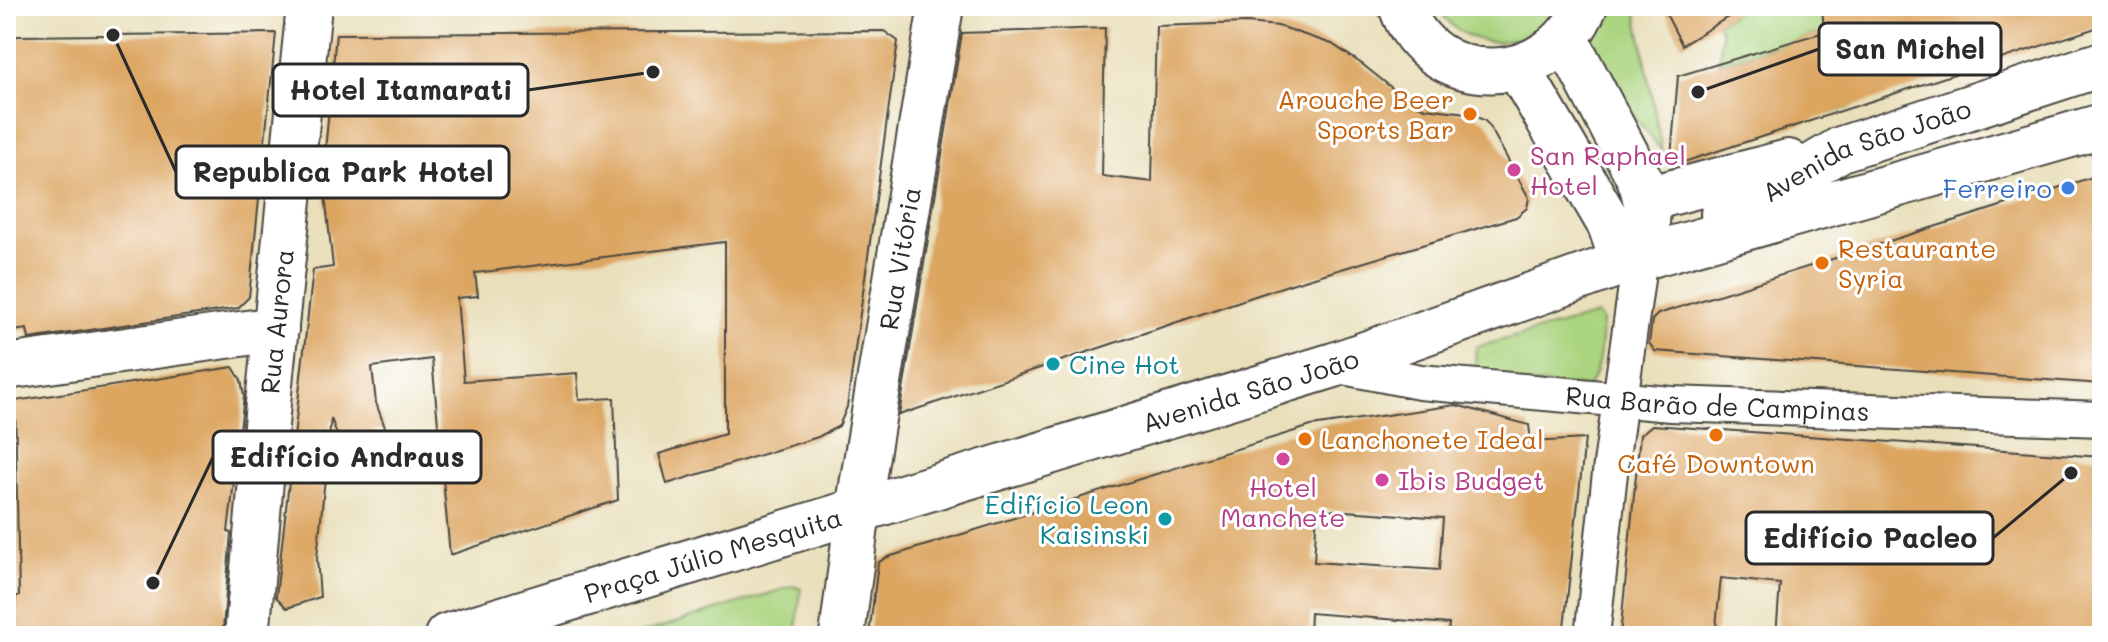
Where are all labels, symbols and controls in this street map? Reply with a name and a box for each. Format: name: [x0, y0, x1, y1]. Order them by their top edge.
callout: San Michel: [1819, 23, 2001, 75]
text: San Michel: [1835, 30, 1985, 66]
callout: Hotel Itamarati: [273, 64, 528, 116]
text: Hotel Itamarati: [289, 71, 513, 107]
place label: Arouche Beer Sports Bar: [1278, 82, 1454, 146]
street label: Avenida São João: [1756, 91, 1975, 209]
marker: Arouche Beer Sports Bar: [1461, 105, 1479, 123]
place label: San Raphael Hotel: [1530, 138, 1686, 202]
callout: Republica Park Hotel: [176, 146, 509, 198]
text: Republica Park Hotel: [193, 153, 493, 189]
marker: San Raphael Hotel: [1505, 161, 1523, 179]
place label: Ferreiro: [1943, 171, 2052, 205]
marker: Ferreiro: [2059, 179, 2077, 197]
street label: Rua Vitória: [871, 184, 928, 332]
place label: Restaurante Syria: [1838, 231, 1996, 295]
street label: Rua Aurora: [252, 247, 301, 395]
marker: Restaurante Syria: [1813, 254, 1831, 272]
street label: Avenida São João: [1138, 341, 1363, 440]
place label: Cine Hot: [1069, 347, 1180, 381]
marker: Cine Hot: [1044, 355, 1062, 373]
street label: Rua Barão de Campinas: [1564, 378, 1870, 428]
place label: Lanchonete Ideal: [1321, 422, 1544, 456]
marker: Café Downtown: [1707, 426, 1725, 444]
marker: Lanchonete Ideal: [1296, 430, 1314, 448]
callout: Edifício Andraus: [213, 431, 481, 483]
text: Edifício Andraus: [229, 438, 465, 474]
place label: Café Downtown: [1617, 446, 1815, 480]
marker: Hotel Manchete: [1274, 450, 1292, 468]
place label: Ibis Budget: [1398, 463, 1544, 497]
place label: Hotel Manchete: [1221, 470, 1345, 534]
marker: Ibis Budget: [1373, 471, 1391, 489]
place label: Edifício Leon Kaisinski: [985, 487, 1149, 551]
street label: Praça Júlio Mesquita: [580, 499, 846, 610]
marker: Edifício Leon Kaisinski: [1156, 510, 1174, 528]
callout: Edifício Pacleo: [1746, 512, 1993, 564]
text: Edifício Pacleo: [1763, 519, 1977, 555]

